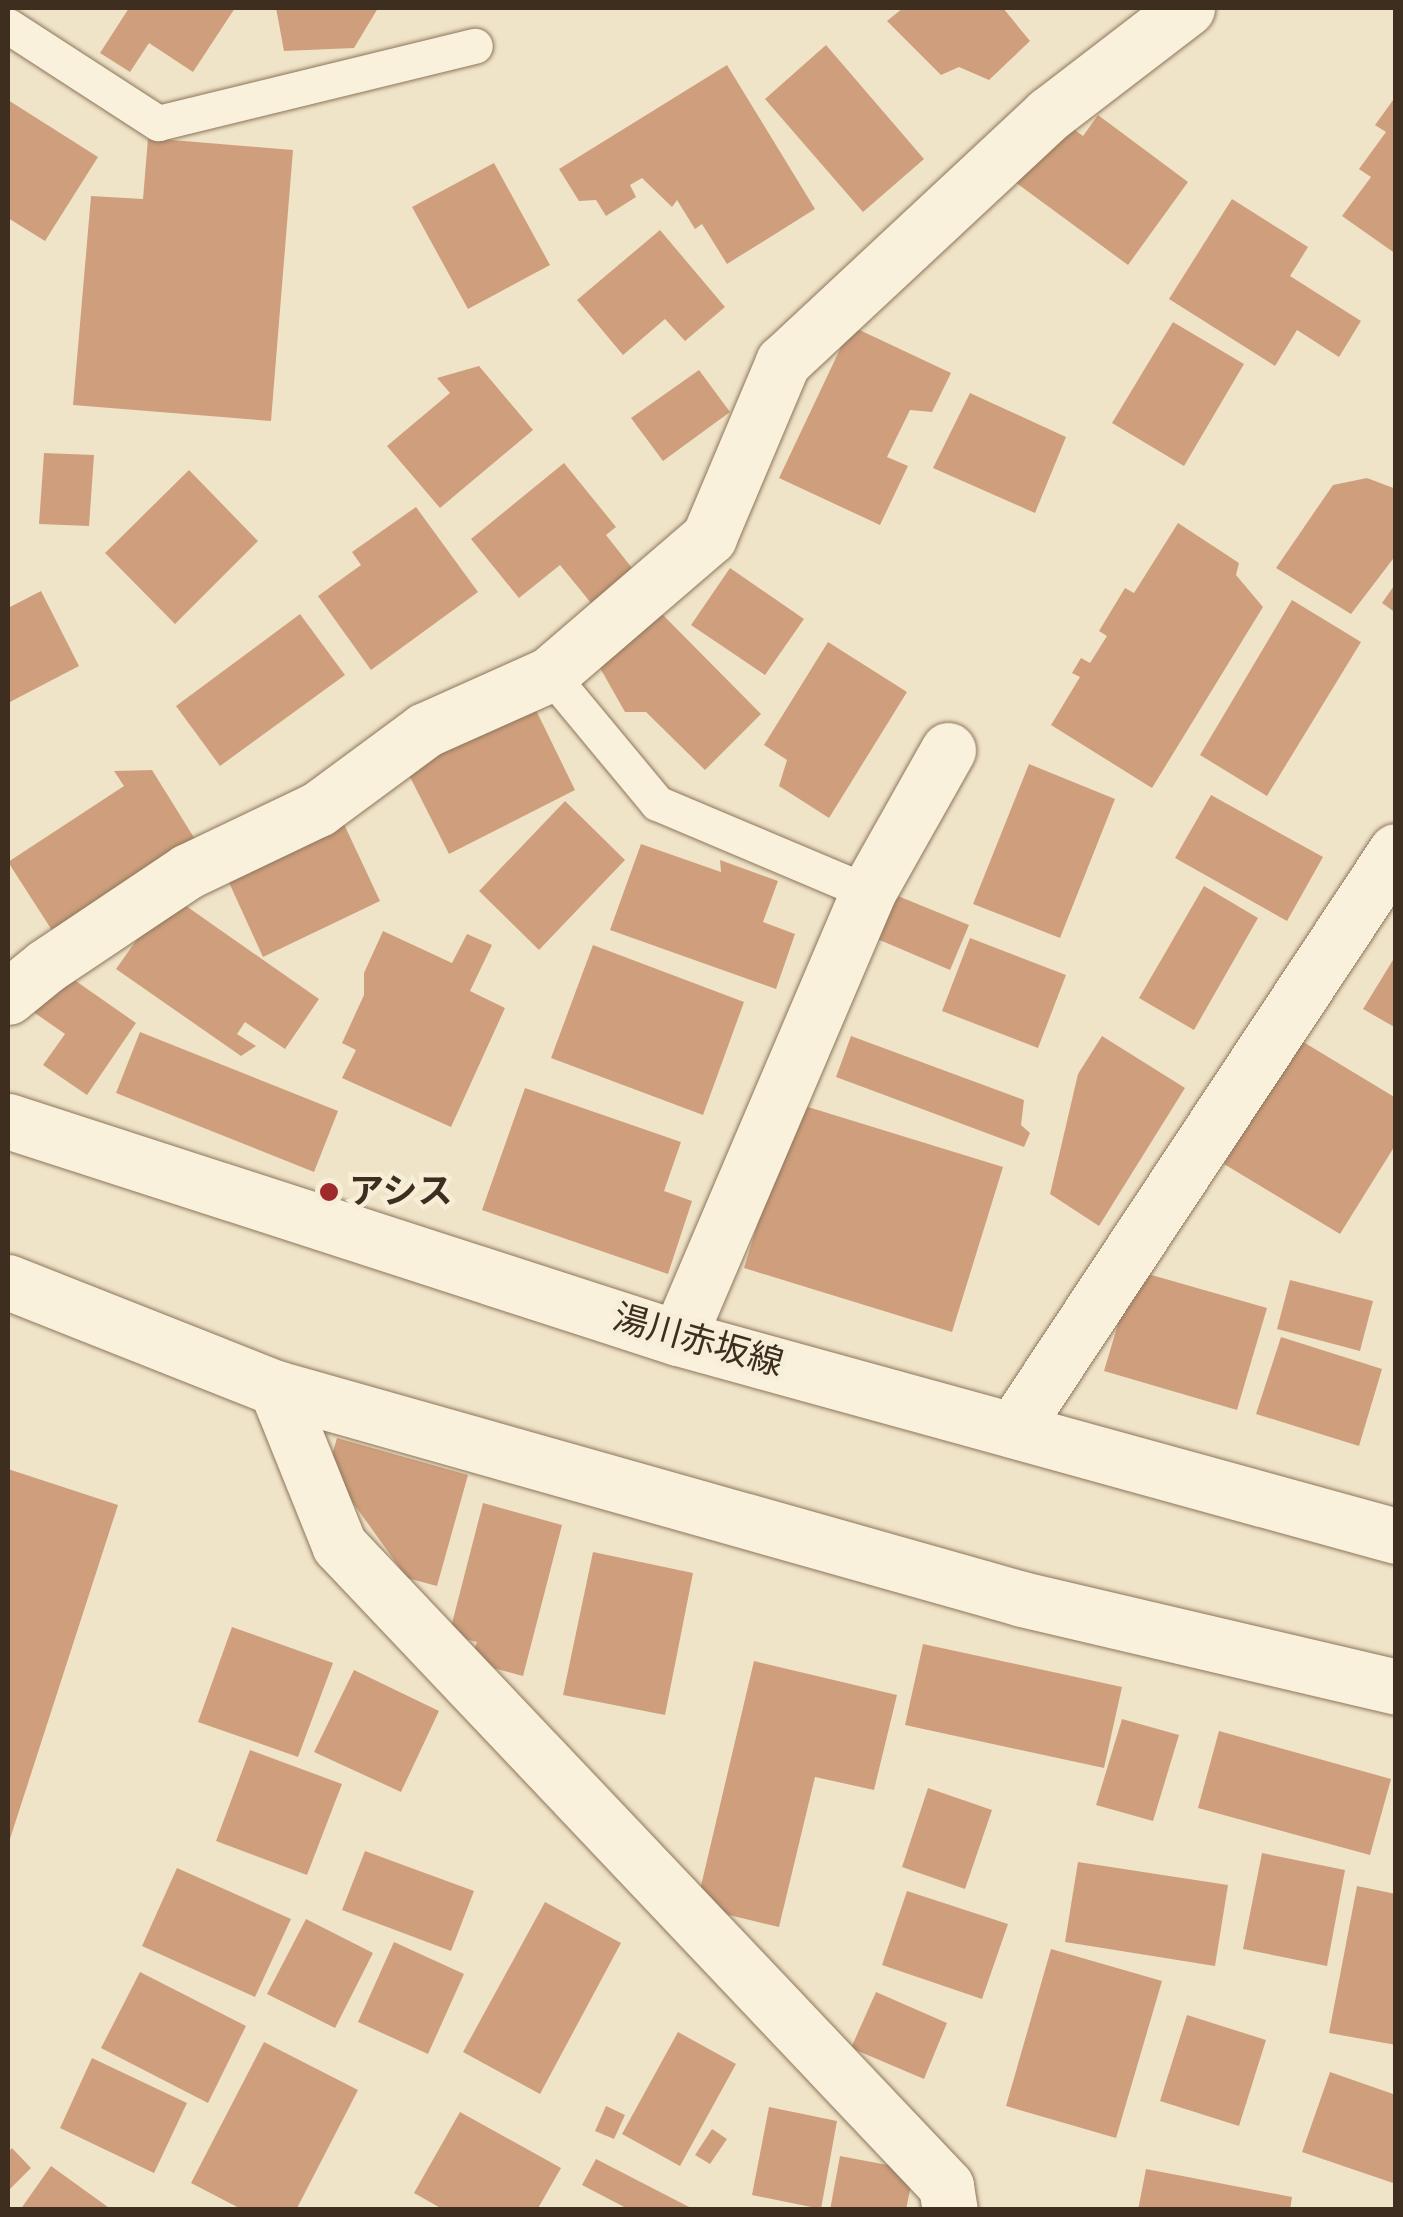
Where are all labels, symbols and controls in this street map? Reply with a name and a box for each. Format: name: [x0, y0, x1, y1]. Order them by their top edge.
place label: アシス: [349, 1171, 454, 1213]
marker: アシス: [318, 1181, 340, 1203]
street label: 湯川赤坂線: [608, 1297, 788, 1385]

